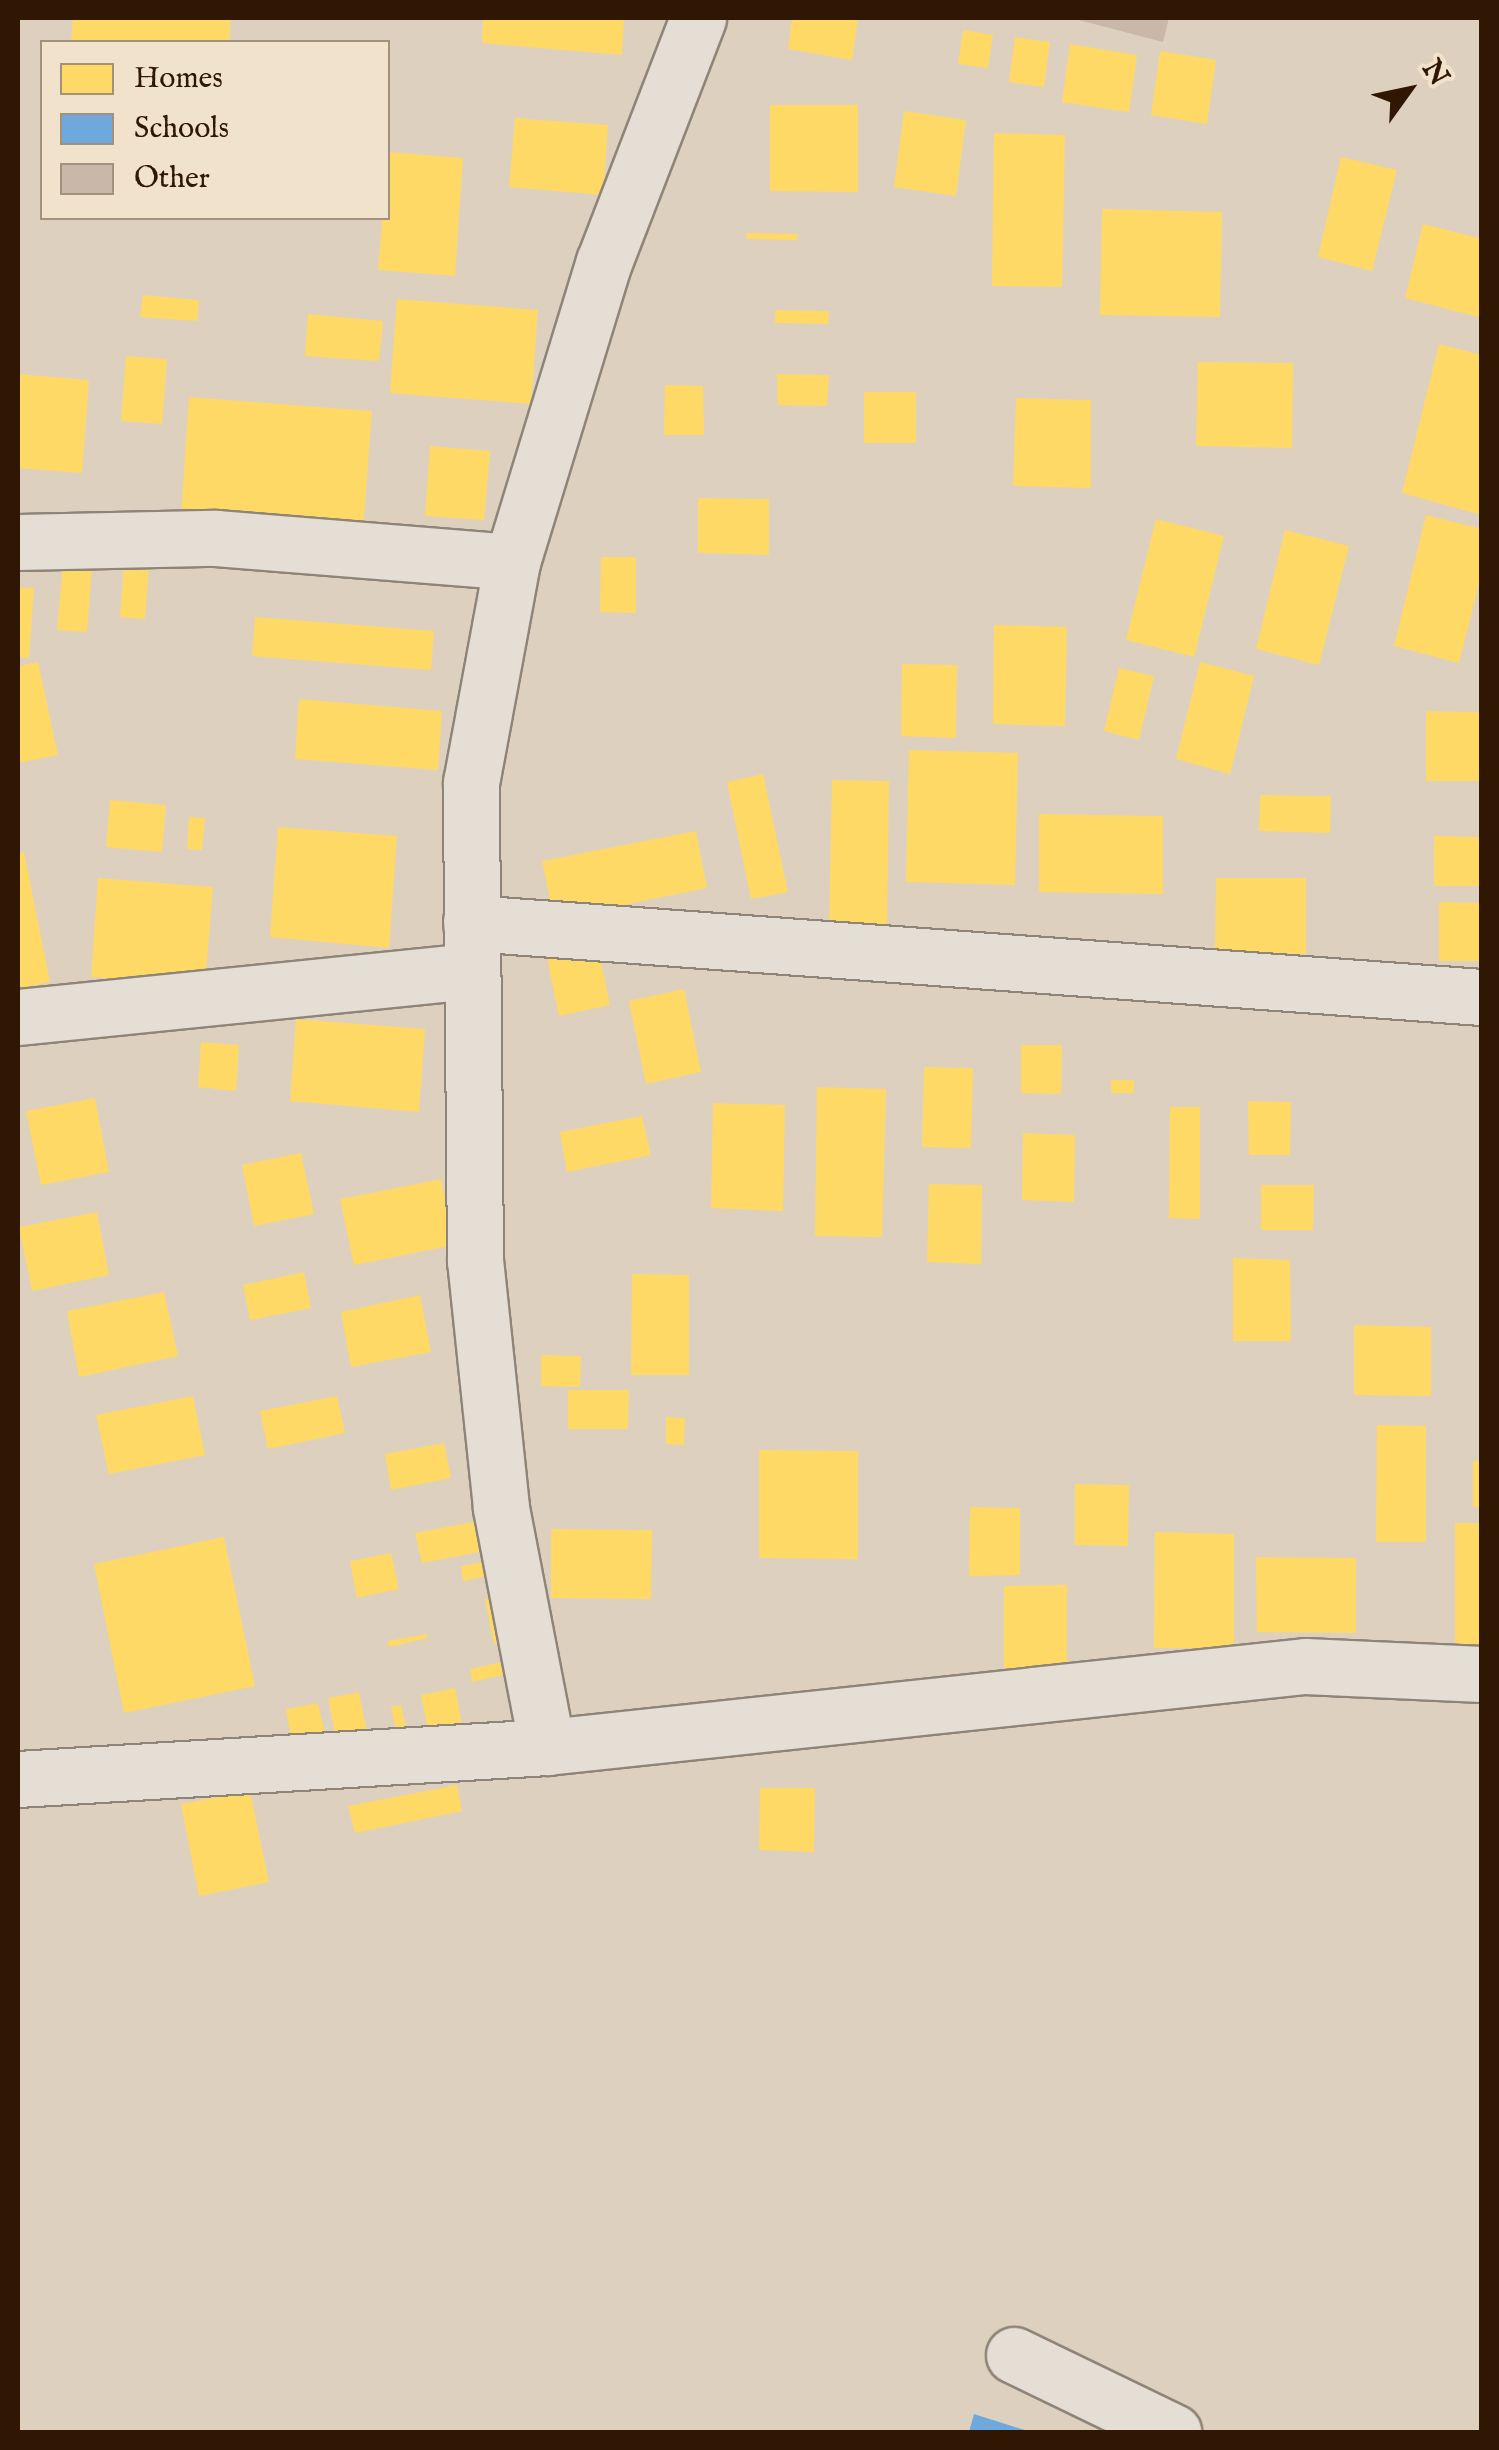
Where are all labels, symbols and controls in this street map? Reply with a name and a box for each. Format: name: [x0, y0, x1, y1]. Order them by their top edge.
legend: [40, 40, 390, 220]
north arrow: [1359, 40, 1459, 140]
text: N: [1413, 54, 1456, 93]
text: Homes: [134, 60, 223, 98]
text: Schools: [134, 110, 229, 148]
text: Other: [134, 160, 210, 198]

